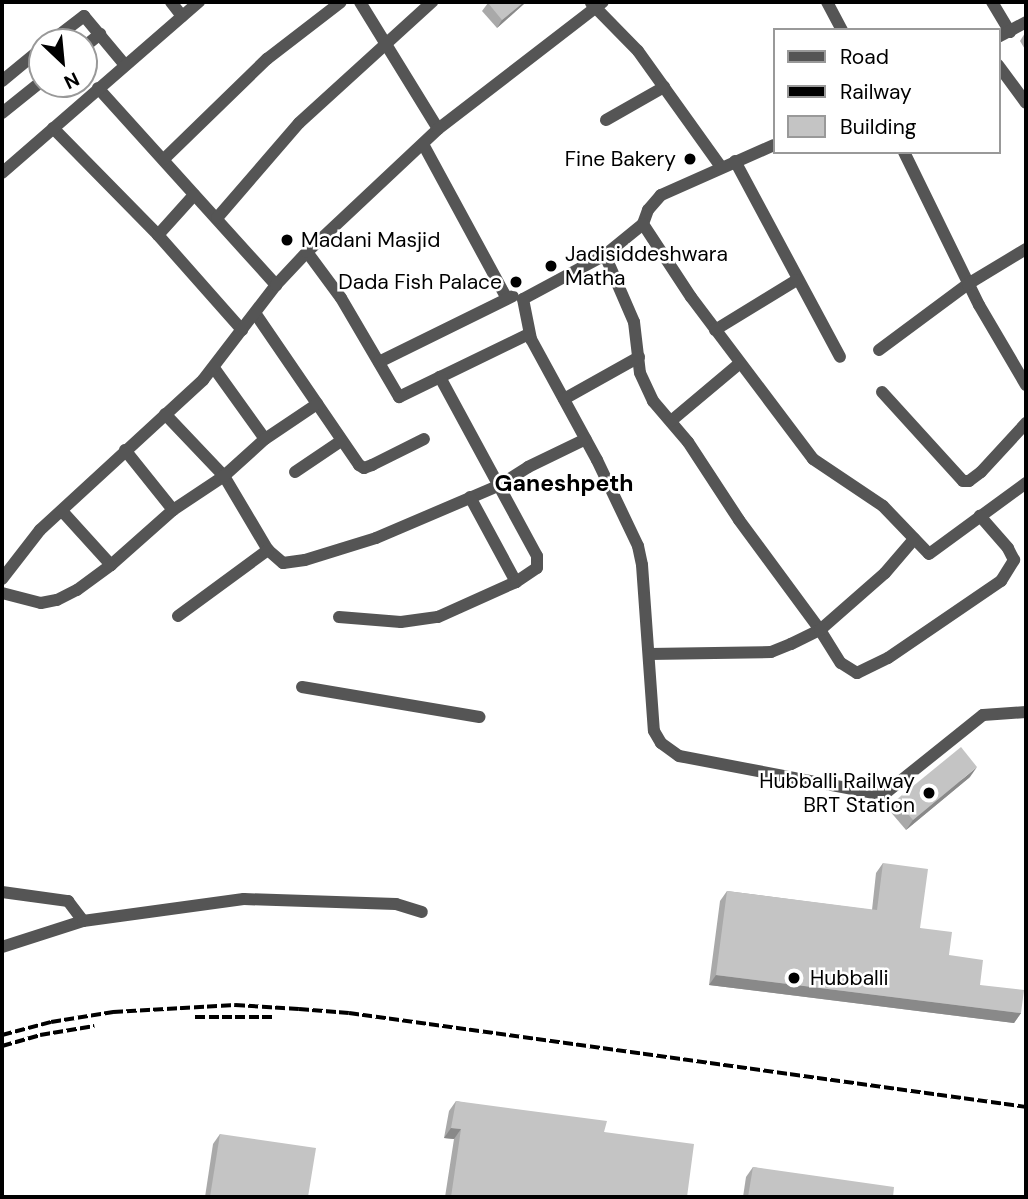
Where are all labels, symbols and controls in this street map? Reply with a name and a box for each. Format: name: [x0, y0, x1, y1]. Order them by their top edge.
north arrow: [28, 28, 98, 98]
legend: [772, 28, 1000, 154]
text: Road: [840, 43, 889, 71]
text: N: [60, 66, 83, 95]
text: Railway: [840, 78, 912, 106]
text: Building: [840, 113, 916, 141]
place label: Fine Bakery: [565, 146, 676, 172]
marker: Fine Bakery: [682, 151, 698, 167]
place label: Madani Masjid: [301, 227, 440, 253]
marker: Madani Masjid: [279, 232, 295, 248]
place label: Jadisiddeshwara Matha: [565, 241, 728, 291]
marker: Jadisiddeshwara Matha: [543, 258, 559, 274]
place label: Dada Fish Palace: [338, 269, 502, 295]
marker: Dada Fish Palace: [508, 274, 524, 290]
district label: Ganeshpeth: [495, 469, 633, 497]
place label: Hubballi Railway BRT Station: [759, 768, 915, 818]
marker: Hubballi Railway BRT Station: [921, 785, 937, 801]
place label: Hubballi: [810, 965, 888, 991]
marker: Hubballi: [784, 968, 804, 988]

